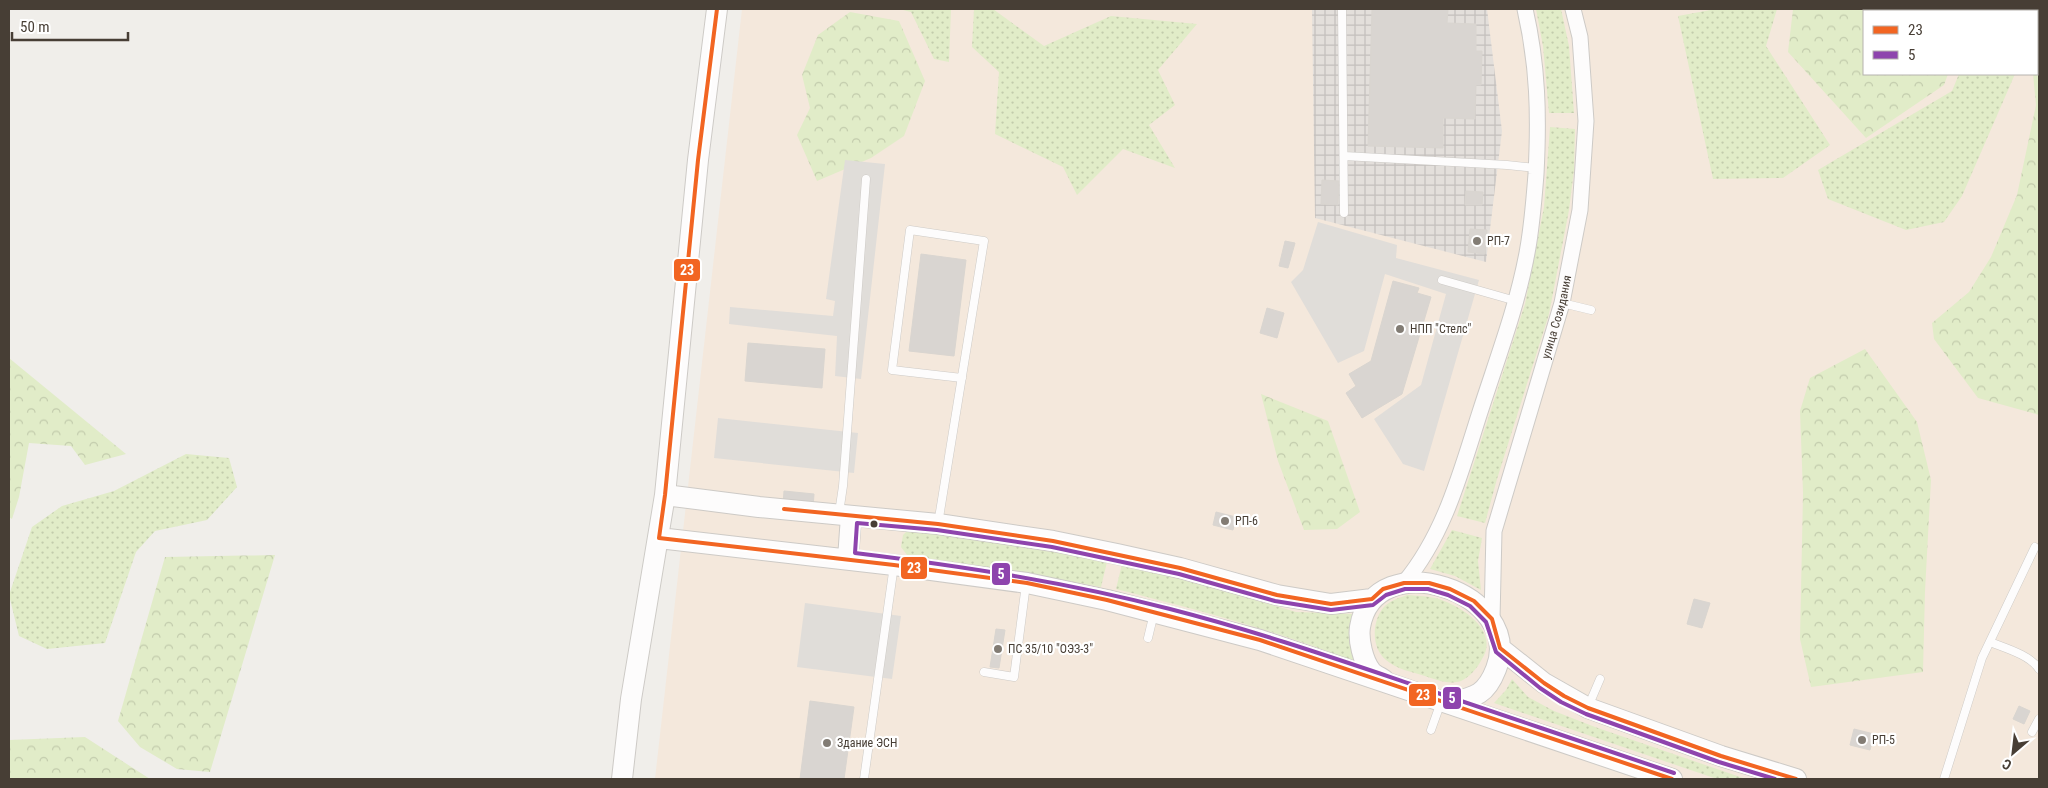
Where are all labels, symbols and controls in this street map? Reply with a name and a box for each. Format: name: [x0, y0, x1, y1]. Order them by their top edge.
scale bar: [12, 10, 129, 42]
legend: [1863, 10, 2038, 75]
text: 50 m: [20, 18, 50, 36]
text: 23: [1908, 21, 1923, 39]
text: 5: [1908, 46, 1915, 64]
place label: РП-7: [1487, 234, 1510, 248]
marker: РП-7: [1471, 235, 1483, 247]
line badge: 23: [673, 258, 701, 282]
text: 23: [680, 262, 694, 278]
street label: улица Созидания: [1539, 274, 1574, 361]
place label: НПП "Стелс": [1410, 322, 1472, 336]
marker: НПП "Стелс": [1394, 323, 1406, 335]
place label: РП-6: [1235, 514, 1258, 528]
marker: РП-6: [1219, 515, 1231, 527]
unlabelled marker: [869, 519, 879, 529]
line badge: 23: [900, 556, 928, 580]
text: 23: [907, 560, 921, 576]
line badge: 5: [991, 562, 1011, 586]
text: 5: [997, 566, 1005, 582]
place label: ПС 35/10 "ОЭЗ-3": [1008, 642, 1093, 656]
marker: ПС 35/10 "ОЭЗ-3": [992, 643, 1004, 655]
line badge: 23: [1408, 683, 1437, 707]
line badge: 5: [1442, 686, 1462, 710]
text: 23: [1416, 687, 1430, 703]
text: 5: [1448, 690, 1456, 706]
north arrow: [1988, 728, 2038, 778]
place label: РП-5: [1872, 733, 1895, 747]
marker: РП-5: [1856, 734, 1868, 746]
place label: Здание ЭСН: [837, 736, 897, 750]
marker: Здание ЭСН: [821, 737, 833, 749]
text: С: [2000, 756, 2014, 773]

